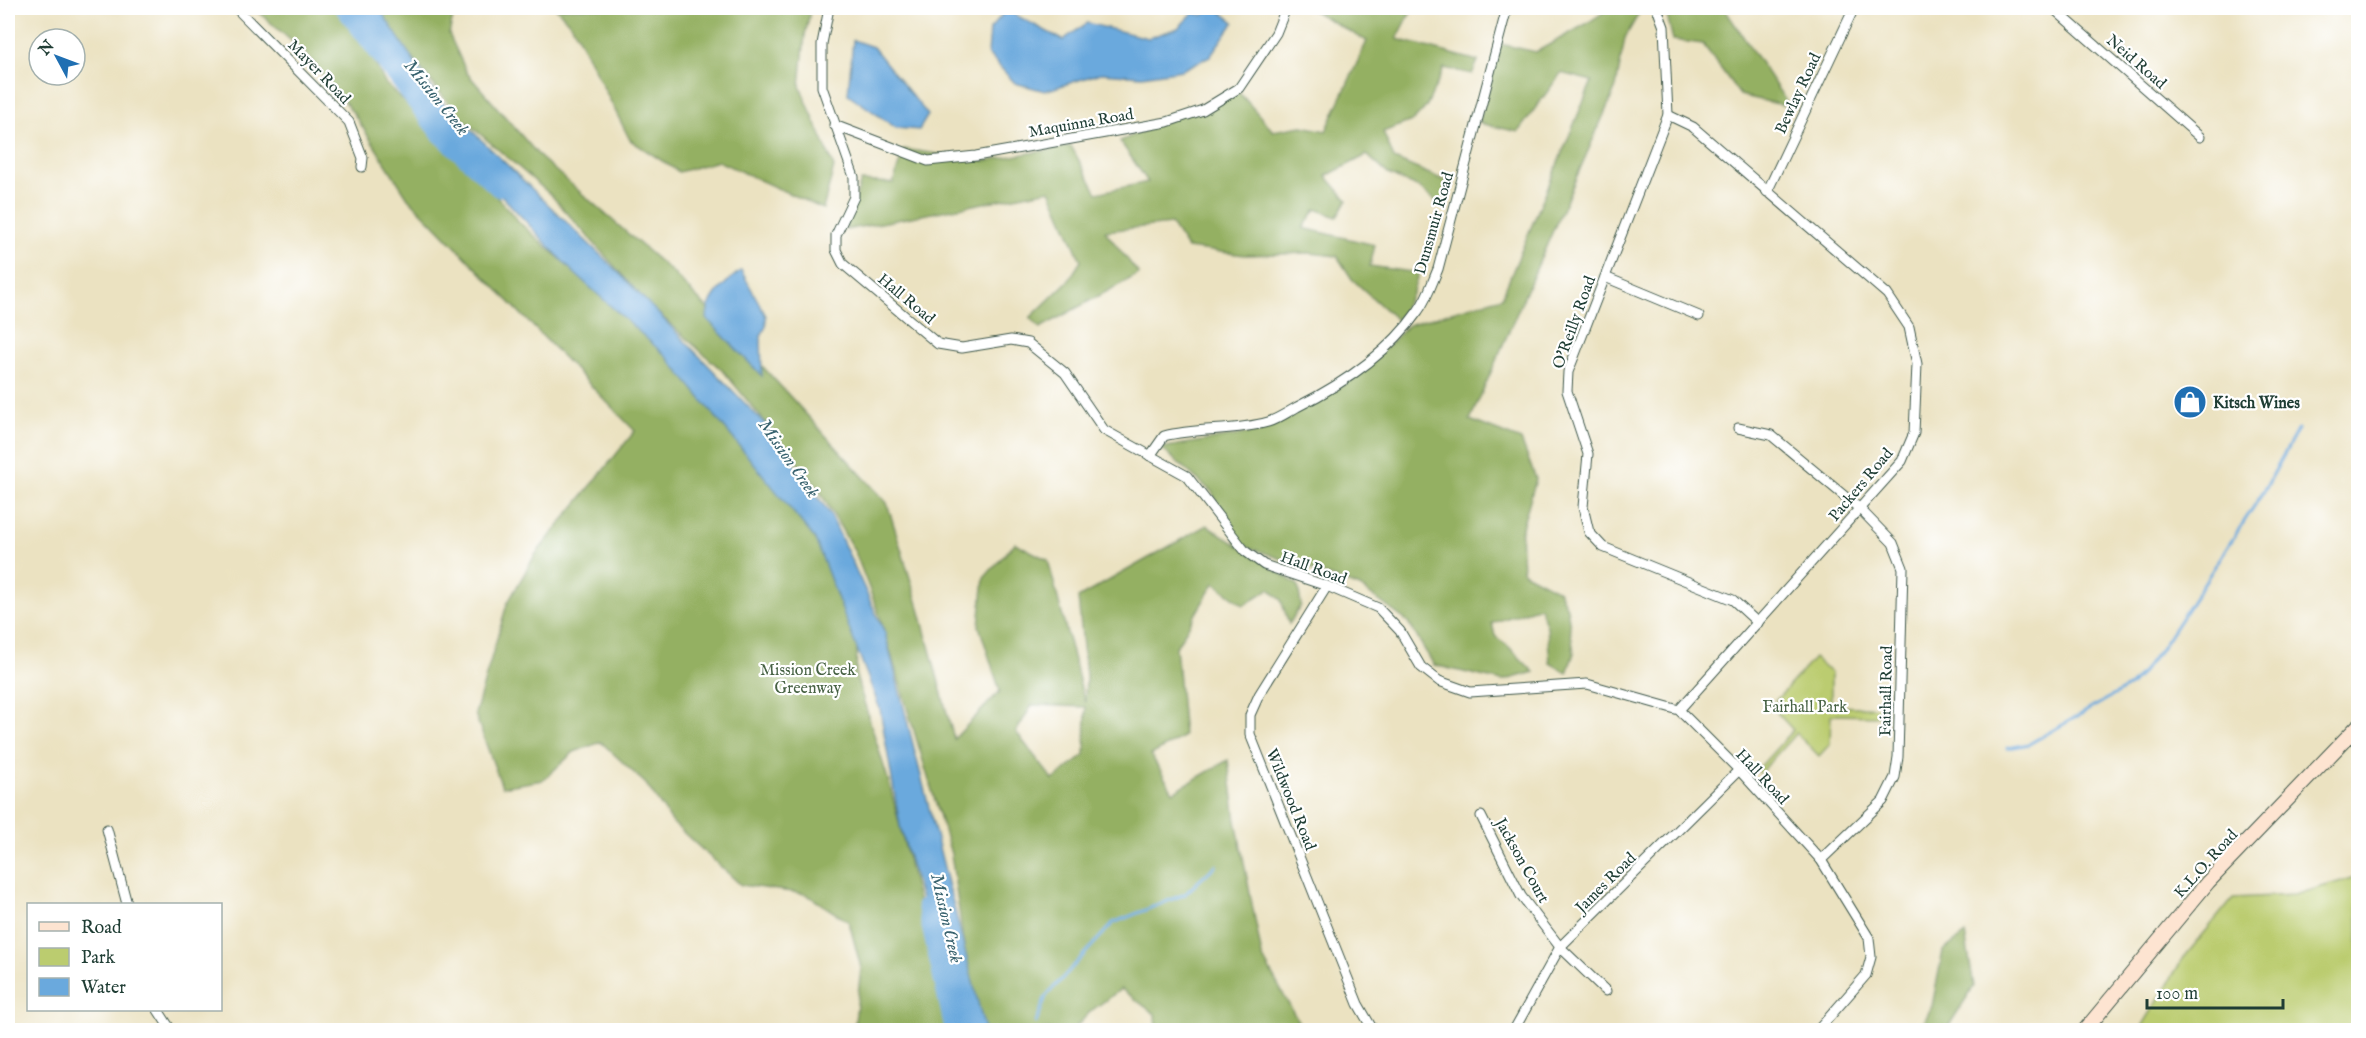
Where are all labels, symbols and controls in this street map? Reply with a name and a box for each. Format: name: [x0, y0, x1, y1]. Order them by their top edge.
north arrow: [27, 27, 87, 87]
street label: Neid Road: [2102, 31, 2170, 94]
street label: Mayer Road: [283, 36, 355, 109]
text: N: [34, 37, 59, 61]
street label: Bewlay Road: [1771, 50, 1826, 138]
water label: Mission Creek: [398, 55, 474, 141]
street label: Maquinna Road: [1027, 105, 1136, 143]
street label: Dunsmuir Road: [1411, 170, 1459, 277]
street label: Hall Road: [873, 270, 939, 330]
street label: O'Reilly Road: [1549, 273, 1601, 372]
shop icon: Kitsch Wines: [2172, 384, 2208, 420]
place label: Kitsch Wines: [2213, 394, 2300, 414]
water label: Mission Creek: [752, 415, 823, 503]
street label: Packers Road: [1825, 444, 1898, 526]
street label: Hall Road: [1277, 548, 1350, 590]
street label: Fairhall Road: [1876, 645, 1898, 737]
park label: Mission Creek Greenway: [760, 661, 856, 699]
park label: Fairhall Park: [1762, 698, 1848, 718]
street label: Hall Road: [1731, 745, 1793, 810]
street label: Wildwood Road: [1261, 746, 1320, 854]
street label: Jackson Court: [1489, 813, 1553, 908]
street label: K.L.O. Road: [2170, 825, 2243, 903]
street label: James Road: [1570, 848, 1641, 919]
water label: Mission Creek: [924, 871, 967, 965]
legend: [27, 903, 222, 1011]
text: Road: [81, 917, 122, 940]
text: Park: [81, 947, 116, 970]
scale bar: [2147, 972, 2284, 1010]
text: Water: [81, 977, 126, 1000]
text: 100 m: [2156, 983, 2198, 1006]

